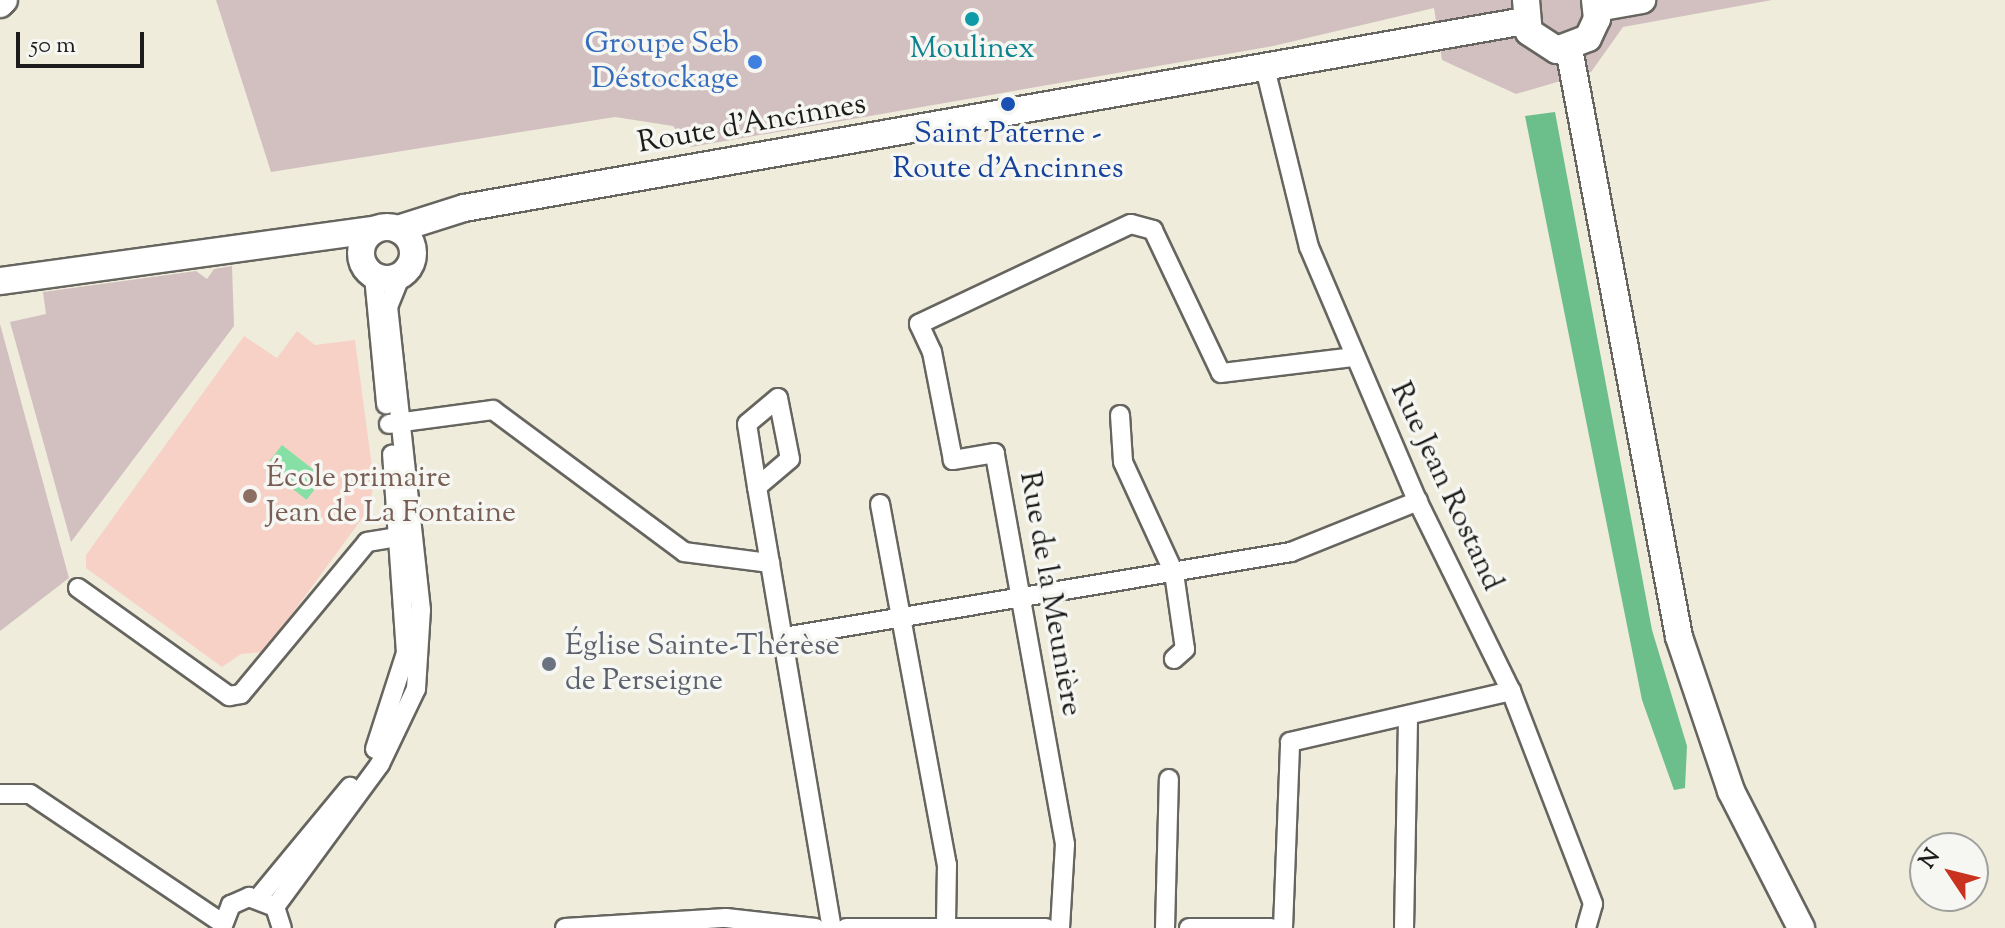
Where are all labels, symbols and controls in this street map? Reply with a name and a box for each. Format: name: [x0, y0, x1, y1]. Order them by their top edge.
marker: Moulinex: [963, 10, 981, 28]
scale bar: [20, 16, 148, 66]
place label: Groupe Seb Déstockage: [585, 27, 739, 98]
text: 50 m: [30, 29, 76, 63]
place label: Moulinex: [909, 32, 1035, 68]
marker: Groupe Seb Déstockage: [746, 53, 764, 71]
street label: Route d'Ancinnes: [635, 87, 869, 163]
marker: Saint Paterne - Route d'Ancinnes: [999, 95, 1017, 113]
place label: Saint Paterne - Route d'Ancinnes: [893, 117, 1123, 188]
street label: Rue Jean Rostand: [1381, 377, 1509, 597]
place label: École primaire Jean de La Fontaine: [266, 461, 516, 532]
street label: Rue de la Meunière: [1010, 469, 1088, 719]
marker: École primaire Jean de La Fontaine: [241, 487, 259, 505]
place label: Église Sainte-Thérèse de Perseigne: [565, 629, 840, 700]
marker: Église Sainte-Thérèse de Perseigne: [540, 655, 558, 673]
north arrow: [1909, 832, 1989, 912]
text: N: [1913, 843, 1949, 876]

